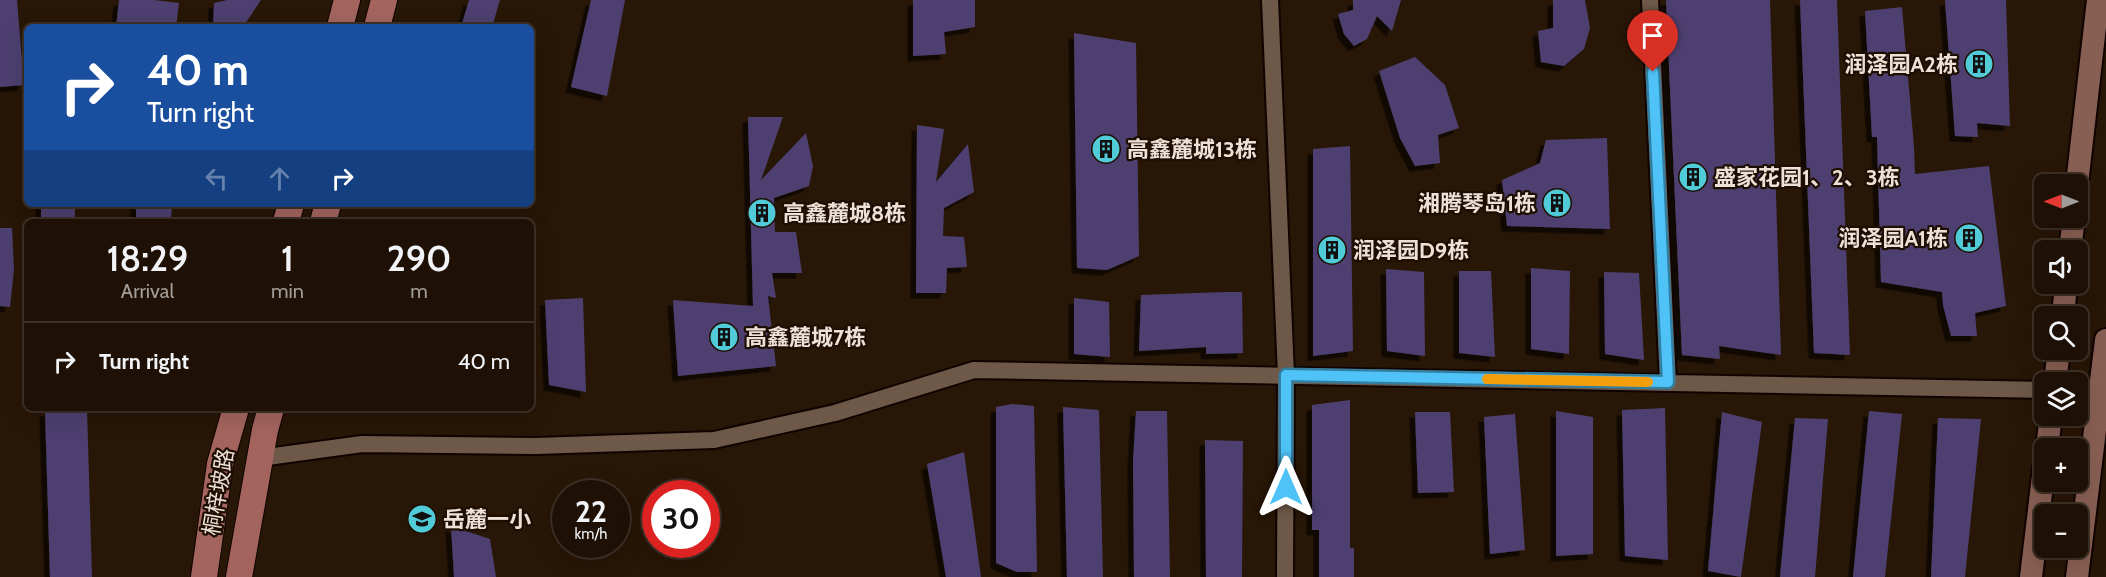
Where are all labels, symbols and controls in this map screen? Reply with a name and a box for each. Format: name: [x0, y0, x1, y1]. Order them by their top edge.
pin: [1627, 10, 1678, 72]
icon: arrive: [1636, 19, 1669, 52]
text: 40 m: [147, 44, 249, 96]
icon: right: [48, 48, 126, 126]
building icon: 润泽园A2栋: [1963, 48, 1995, 80]
place label: 润泽园A2栋: [1845, 51, 1958, 78]
text: Turn right: [147, 96, 254, 129]
building icon: 高鑫麓城13栋: [1090, 133, 1122, 165]
place label: 高鑫麓城13栋: [1127, 136, 1257, 163]
building icon: 盛家花园1、2、3栋: [1677, 161, 1709, 193]
icon: left: [200, 162, 233, 195]
icon: ahead: [263, 162, 296, 195]
icon: right: [326, 162, 359, 195]
place label: 盛家花园1、2、3栋: [1714, 164, 1900, 191]
north arrow: [2034, 174, 2088, 228]
map controls: [2034, 174, 2088, 558]
building icon: 湘腾琴岛1栋: [1541, 187, 1573, 219]
place label: 湘腾琴岛1栋: [1418, 190, 1536, 217]
building icon: 高鑫麓城8栋: [746, 197, 778, 229]
place label: 高鑫麓城8栋: [783, 200, 906, 227]
building icon: 润泽园A1栋: [1953, 222, 1985, 254]
place label: 润泽园A1栋: [1838, 225, 1948, 252]
building icon: 润泽园D9栋: [1316, 234, 1348, 266]
text: 18:29: [107, 236, 188, 280]
text: 1: [281, 236, 294, 280]
text: 290: [387, 236, 451, 280]
place label: 润泽园D9栋: [1353, 237, 1469, 264]
button: sound: [2034, 240, 2088, 294]
text: Arrival: [121, 279, 174, 303]
text: min: [271, 279, 304, 303]
text: m: [410, 279, 428, 303]
button: search: [2034, 306, 2088, 360]
building icon: 高鑫麓城7栋: [708, 321, 740, 353]
place label: 高鑫麓城7栋: [745, 324, 866, 351]
icon: right: [48, 345, 81, 378]
text: Turn right: [99, 348, 189, 375]
text: 40 m: [458, 348, 510, 375]
button: layers: [2034, 372, 2088, 426]
button: +: [2034, 438, 2088, 492]
street label: 桐梓坡路: [198, 446, 239, 538]
position arrow: [1254, 455, 1318, 519]
speed limit sign: 30: [642, 480, 720, 558]
text: 22: [575, 493, 607, 530]
school or university icon: 岳麓一小: [406, 503, 438, 535]
button: −: [2034, 504, 2088, 558]
place label: 岳麓一小: [443, 506, 531, 533]
text: km/h: [575, 525, 607, 543]

